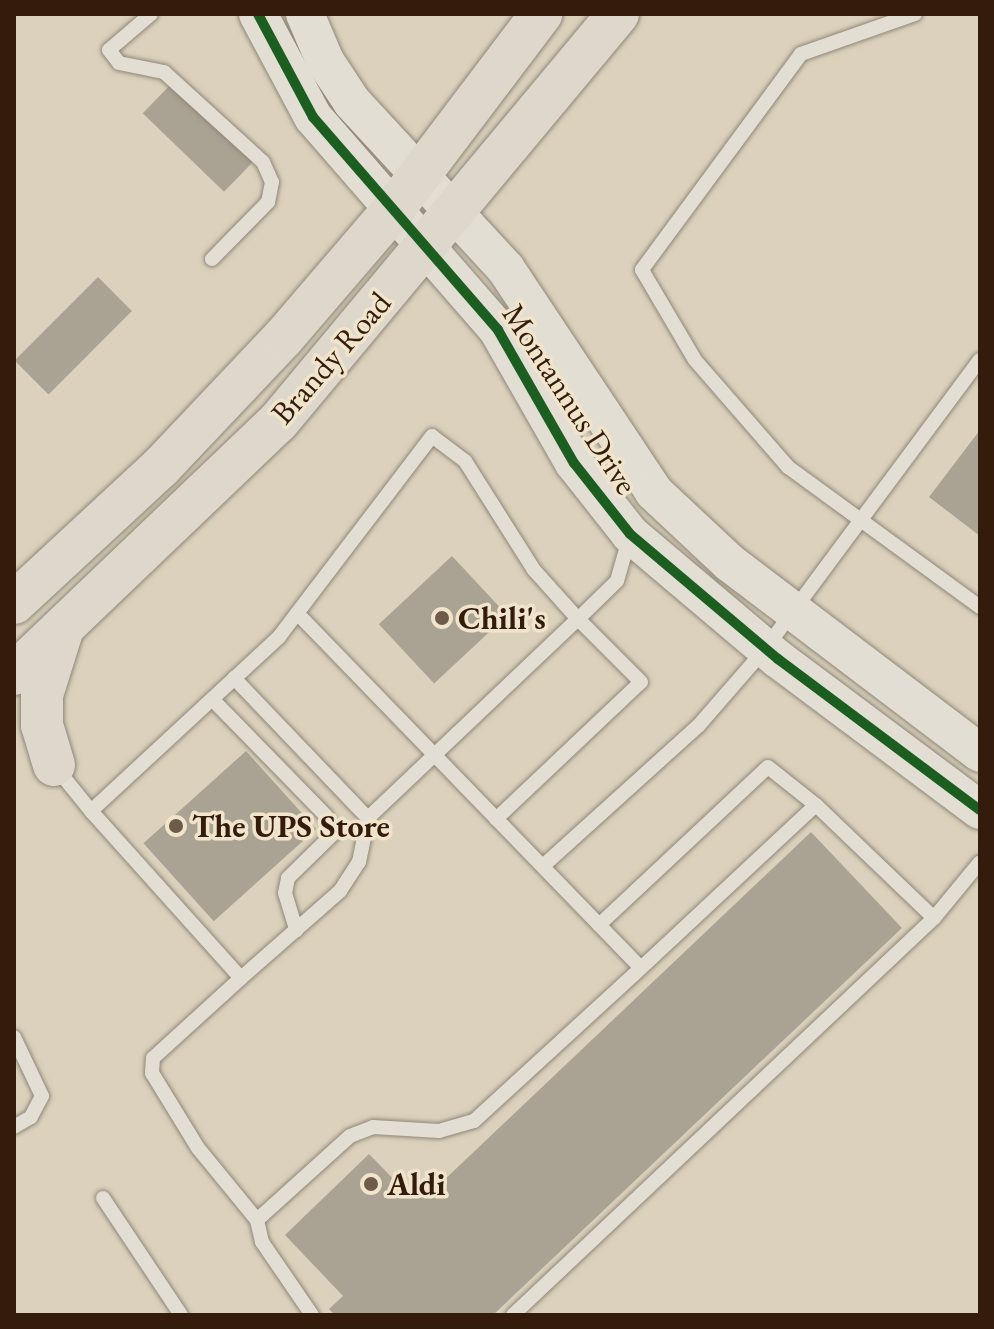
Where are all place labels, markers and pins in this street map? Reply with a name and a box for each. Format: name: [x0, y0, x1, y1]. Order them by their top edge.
place label: Chili's: [458, 599, 546, 637]
marker: Chili's: [433, 609, 451, 627]
place label: The UPS Store: [192, 807, 390, 845]
marker: The UPS Store: [167, 817, 185, 835]
place label: Aldi: [387, 1165, 446, 1203]
marker: Aldi: [362, 1175, 380, 1193]

